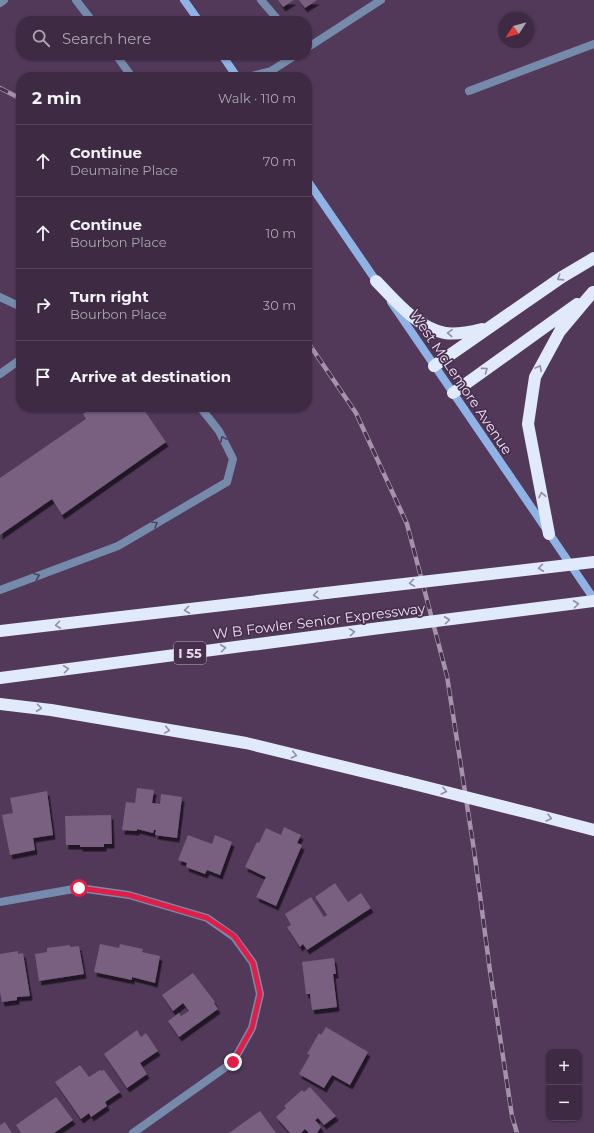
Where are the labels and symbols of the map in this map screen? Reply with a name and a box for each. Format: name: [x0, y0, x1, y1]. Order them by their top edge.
north arrow: [498, 12, 534, 48]
one-way arrow: [558, 273, 565, 280]
street label: West McLemore Avenue: [406, 306, 516, 458]
one-way arrow: [447, 329, 453, 338]
one-way arrow: [535, 365, 542, 372]
one-way arrow: [480, 368, 487, 375]
one-way arrow: [221, 436, 228, 443]
one-way arrow: [538, 492, 546, 498]
one-way arrow: [151, 522, 158, 529]
one-way arrow: [538, 564, 544, 573]
one-way arrow: [33, 573, 40, 581]
one-way arrow: [409, 579, 415, 588]
one-way arrow: [313, 590, 319, 599]
street label: W B Fowler Senior Expressway: [212, 599, 427, 643]
one-way arrow: [573, 599, 579, 608]
one-way arrow: [184, 605, 190, 614]
one-way arrow: [444, 615, 450, 624]
one-way arrow: [55, 620, 61, 629]
one-way arrow: [349, 627, 355, 636]
road number: I 55: [174, 642, 206, 664]
one-way arrow: [220, 644, 226, 653]
one-way arrow: [63, 665, 69, 674]
one-way arrow: [36, 704, 42, 713]
one-way arrow: [164, 725, 170, 734]
one-way arrow: [291, 750, 298, 759]
one-way arrow: [441, 787, 447, 795]
one-way arrow: [545, 813, 552, 822]
route start: [70, 879, 88, 897]
route end: [224, 1053, 242, 1071]

